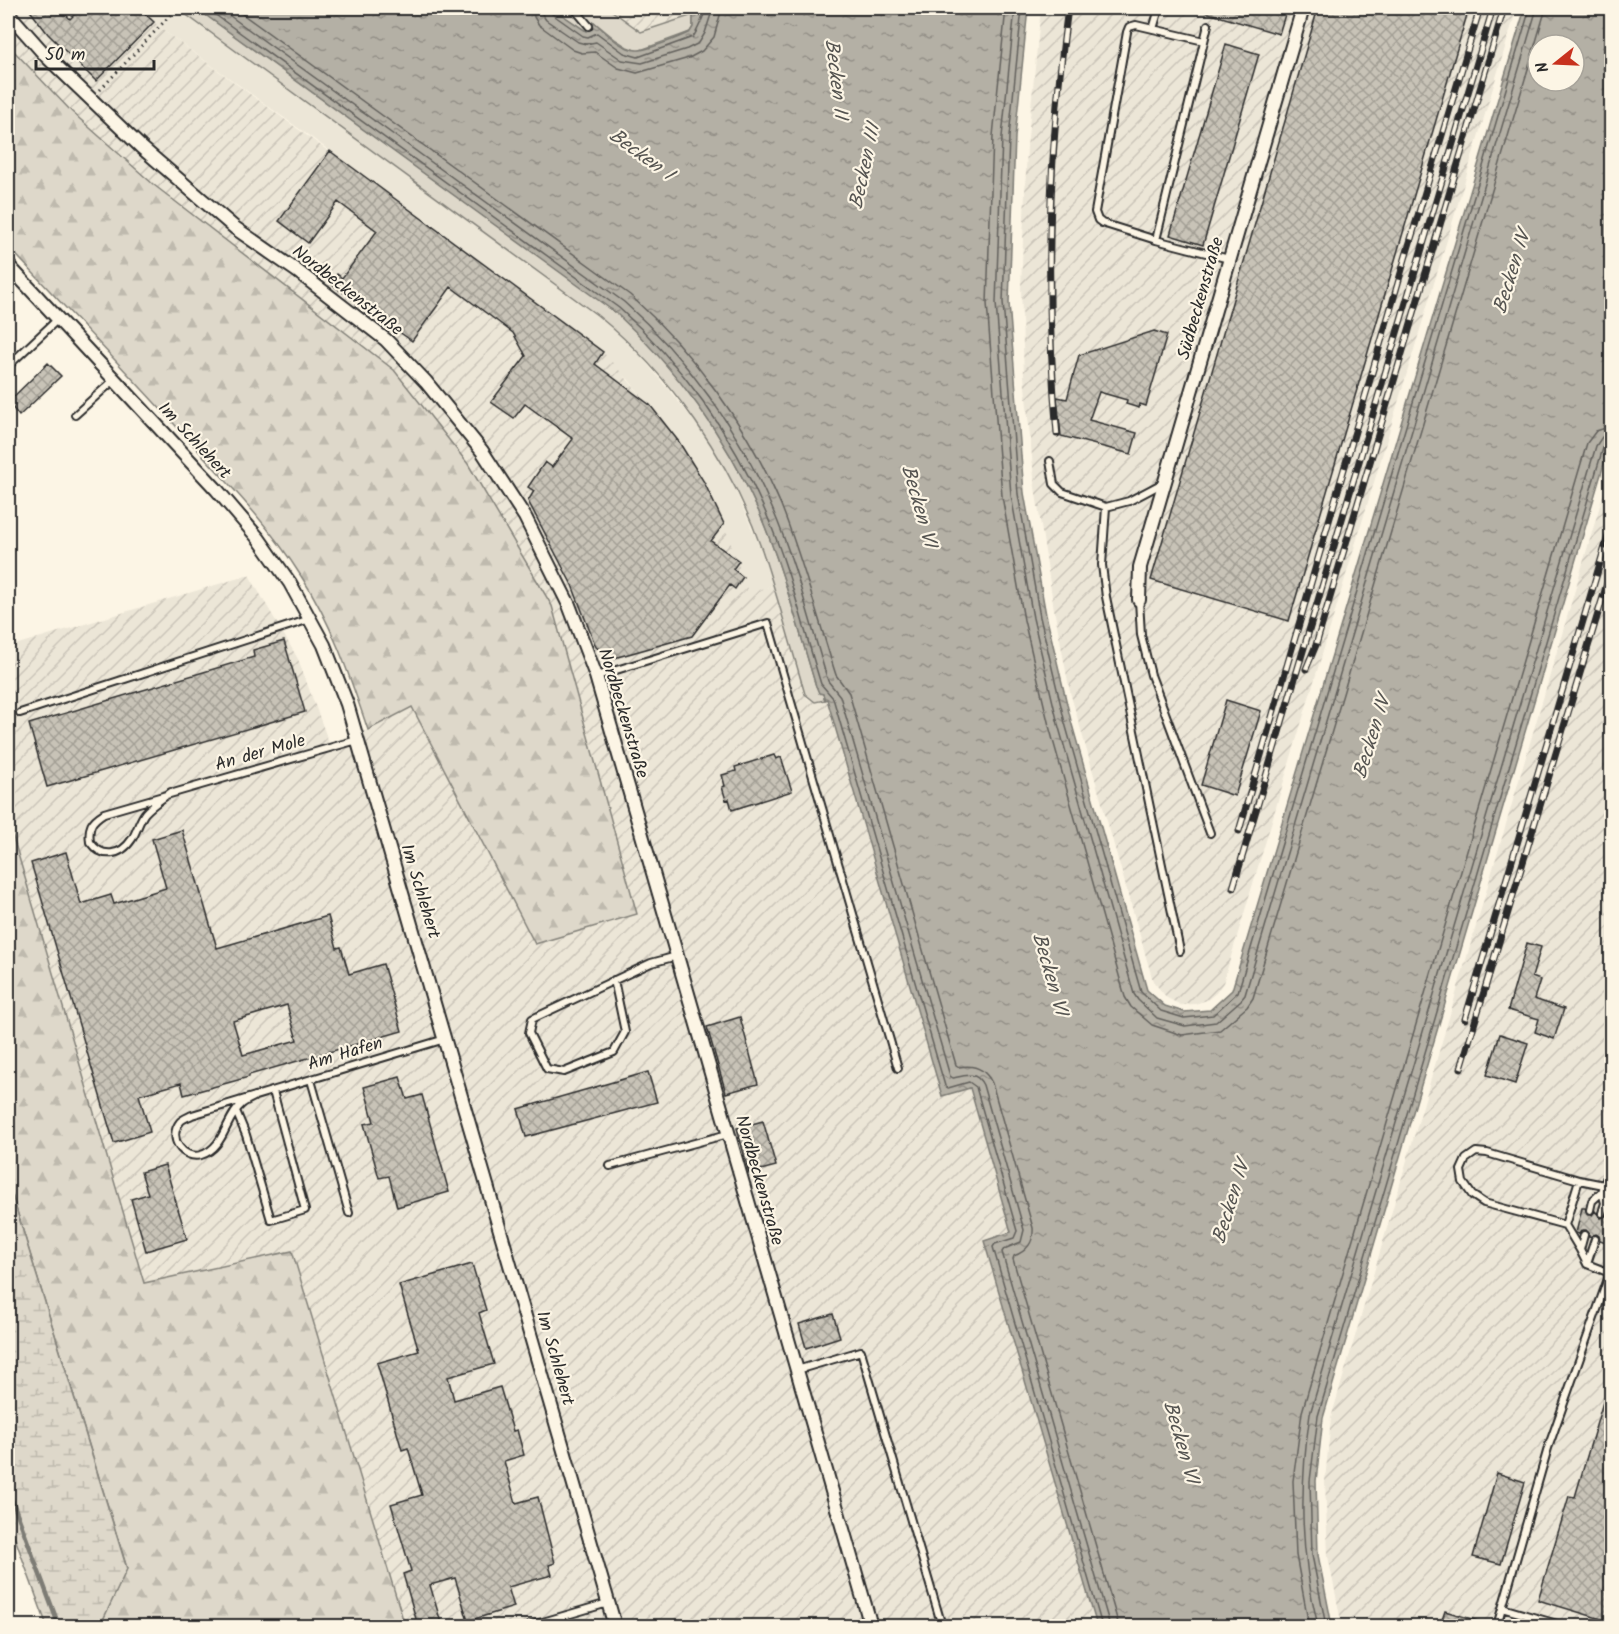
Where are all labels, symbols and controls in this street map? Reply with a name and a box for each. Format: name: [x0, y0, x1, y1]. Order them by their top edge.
scale bar: [36, 33, 154, 71]
north arrow: [1526, 33, 1586, 93]
water label: Becken II: [814, 38, 856, 124]
text: 50 m: [45, 41, 85, 70]
text: N: [1530, 59, 1557, 76]
water label: Becken III: [841, 118, 891, 212]
water label: Becken I: [602, 121, 682, 192]
water label: Becken IV: [1485, 222, 1542, 318]
street label: Südbeckenstraße: [1170, 234, 1233, 363]
street label: Nordbeckenstraße: [285, 238, 409, 344]
street label: Im Schlehert: [150, 395, 238, 487]
water label: Becken VI: [891, 462, 946, 554]
street label: Nordbeckenstraße: [589, 645, 656, 782]
water label: Becken IV: [1345, 687, 1402, 783]
street label: An der Mole: [212, 727, 309, 780]
street label: Im Schlehert: [391, 841, 448, 943]
water label: Becken VI: [1022, 930, 1077, 1022]
street label: Am Hafen: [304, 1029, 387, 1080]
street label: Nordbeckenstraße: [726, 1112, 791, 1249]
water label: Becken IV: [1204, 1152, 1261, 1248]
street label: Im Schlehert: [527, 1308, 582, 1410]
water label: Becken VI: [1153, 1398, 1208, 1490]

